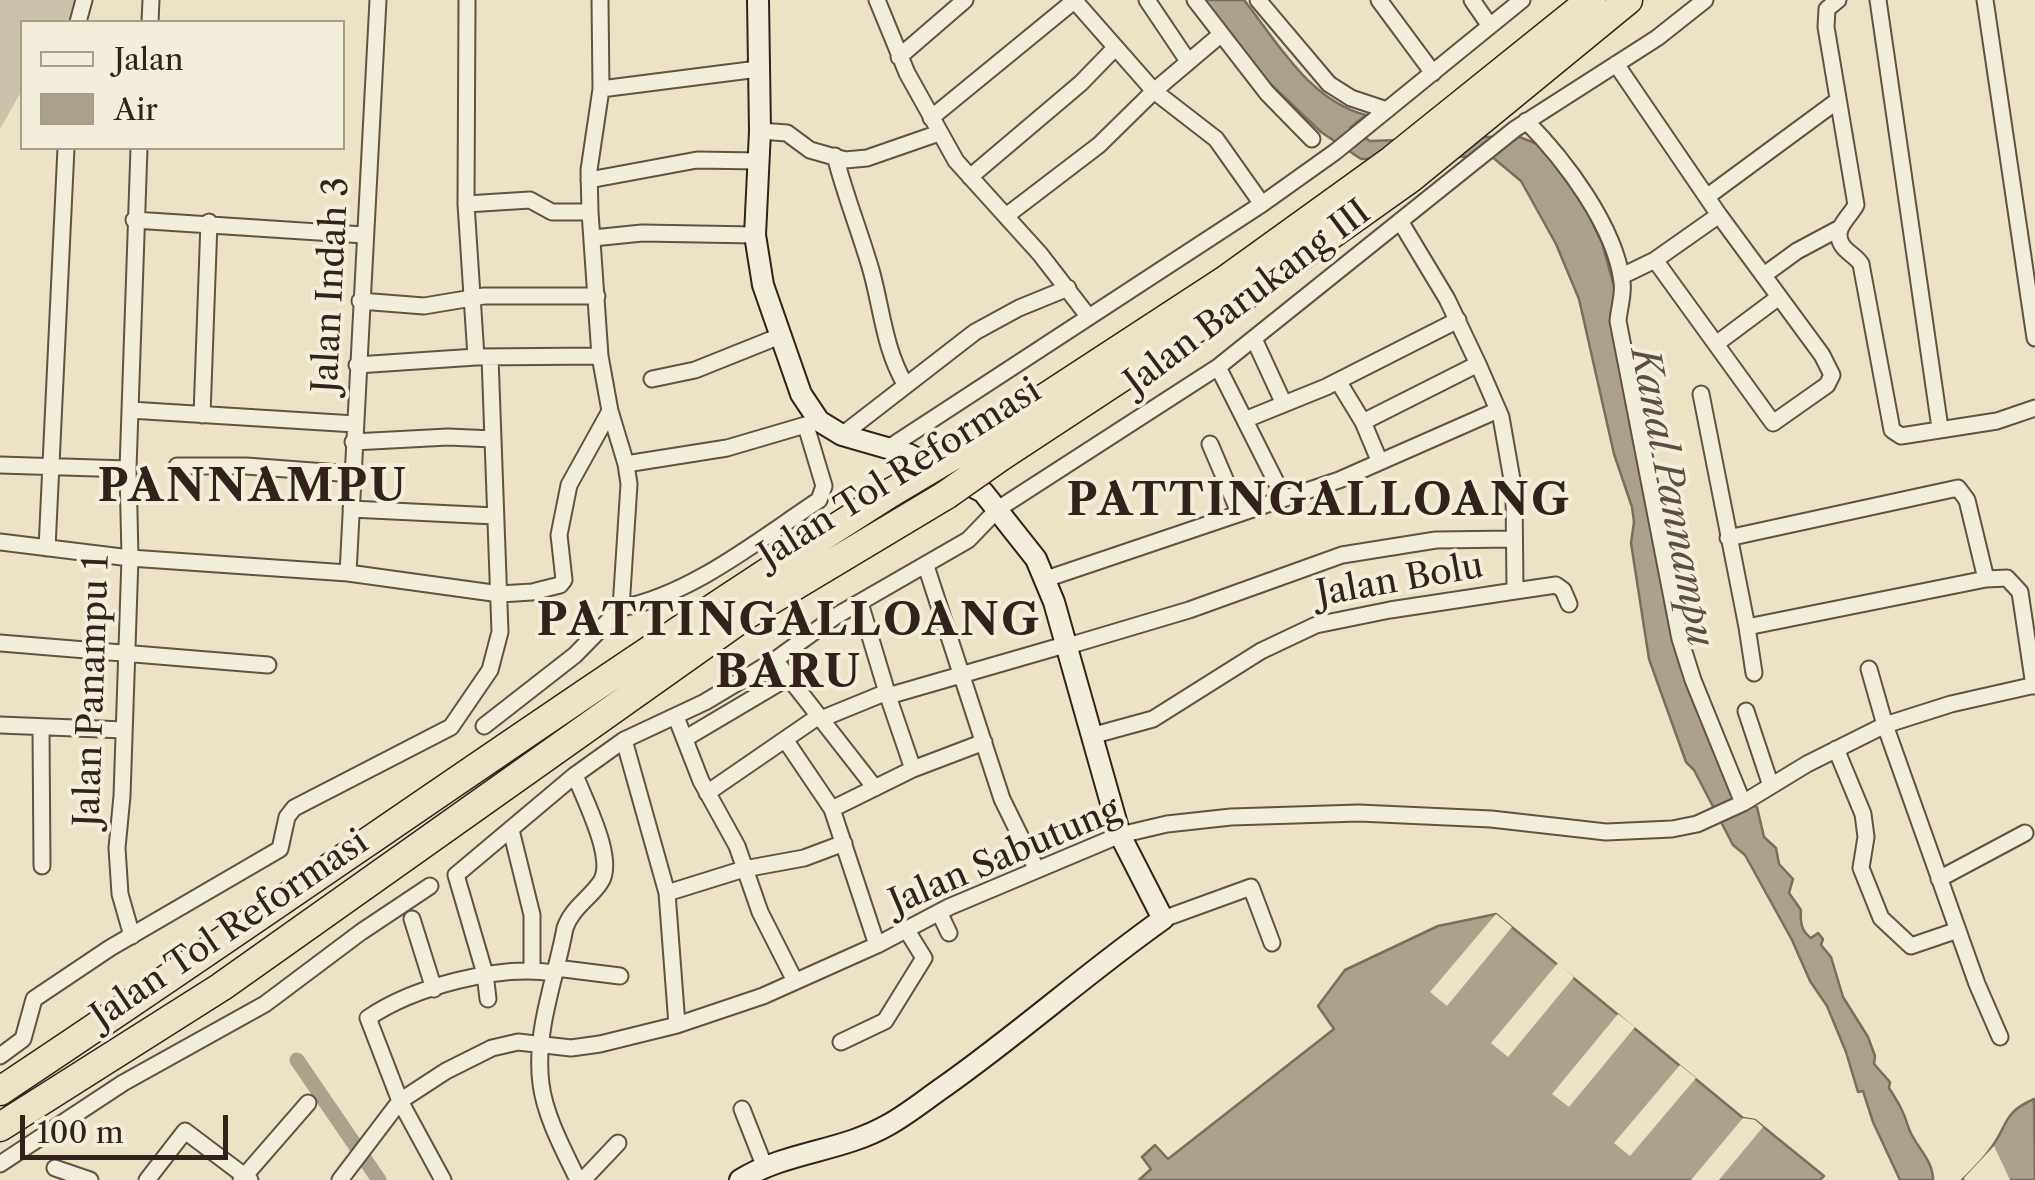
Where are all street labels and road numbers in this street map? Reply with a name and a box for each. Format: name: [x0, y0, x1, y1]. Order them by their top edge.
street label: Jalan Indah 3: [305, 176, 359, 394]
street label: Jalan Barukang III: [1117, 192, 1379, 404]
street label: Jalan Tol Reformasi: [751, 370, 1049, 578]
street label: Jalan Bolu: [1313, 546, 1487, 616]
street label: Jalan Panampu 1: [67, 555, 119, 827]
street label: Jalan Sabutung: [883, 789, 1127, 925]
street label: Jalan Tol Reformasi: [84, 822, 376, 1038]

